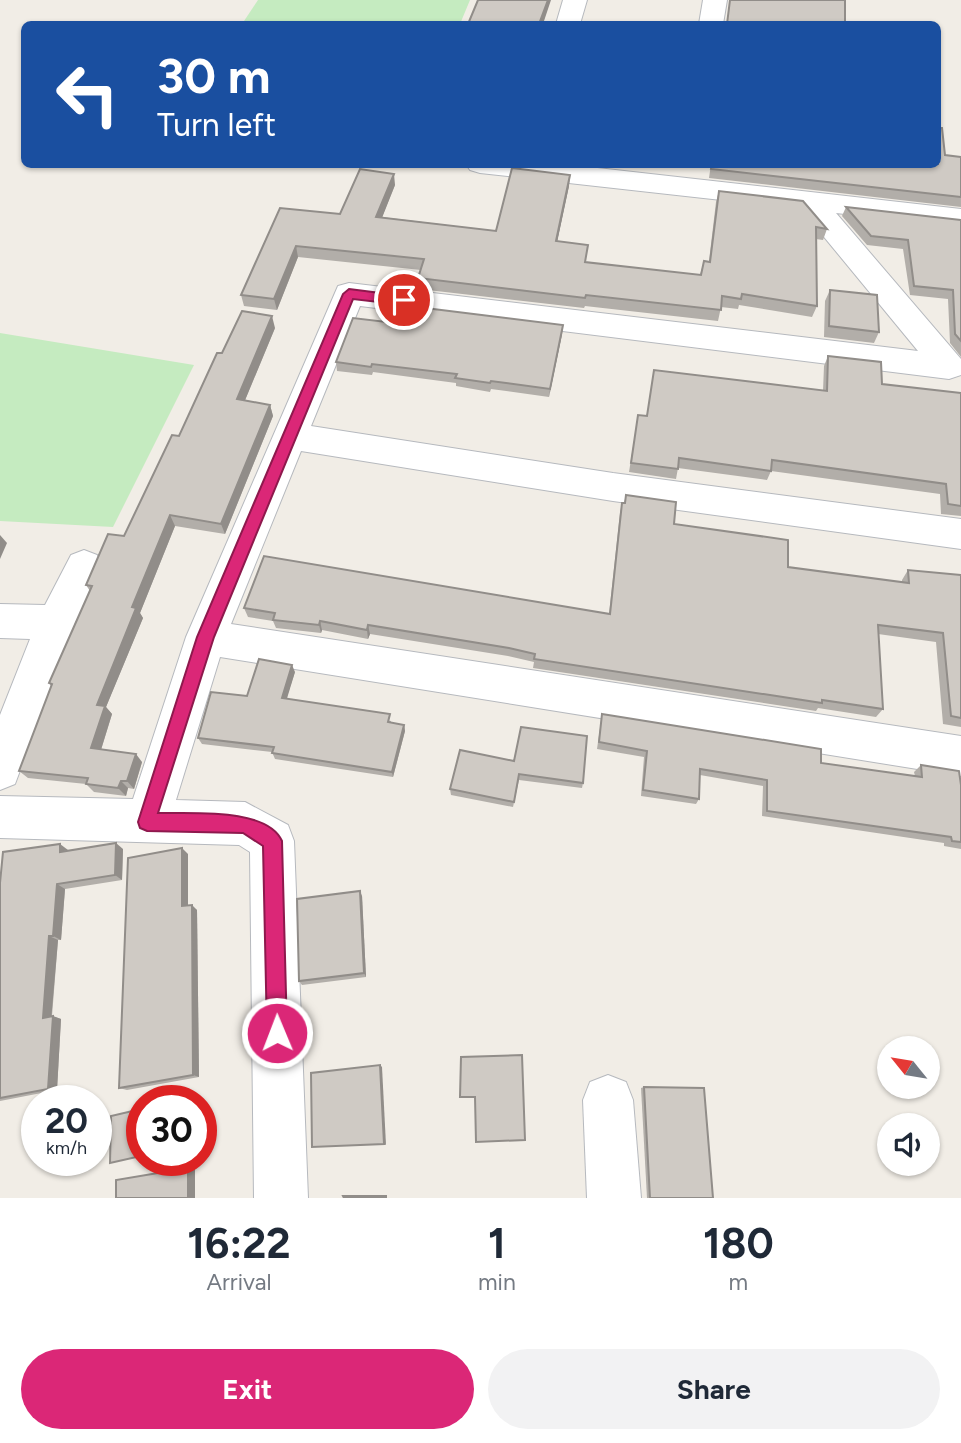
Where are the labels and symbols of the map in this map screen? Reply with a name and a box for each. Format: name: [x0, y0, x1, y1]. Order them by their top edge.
pin: [374, 270, 434, 330]
position arrow: [240, 996, 314, 1070]
north arrow: [877, 1036, 940, 1099]
speed limit sign: 30: [126, 1085, 217, 1176]

